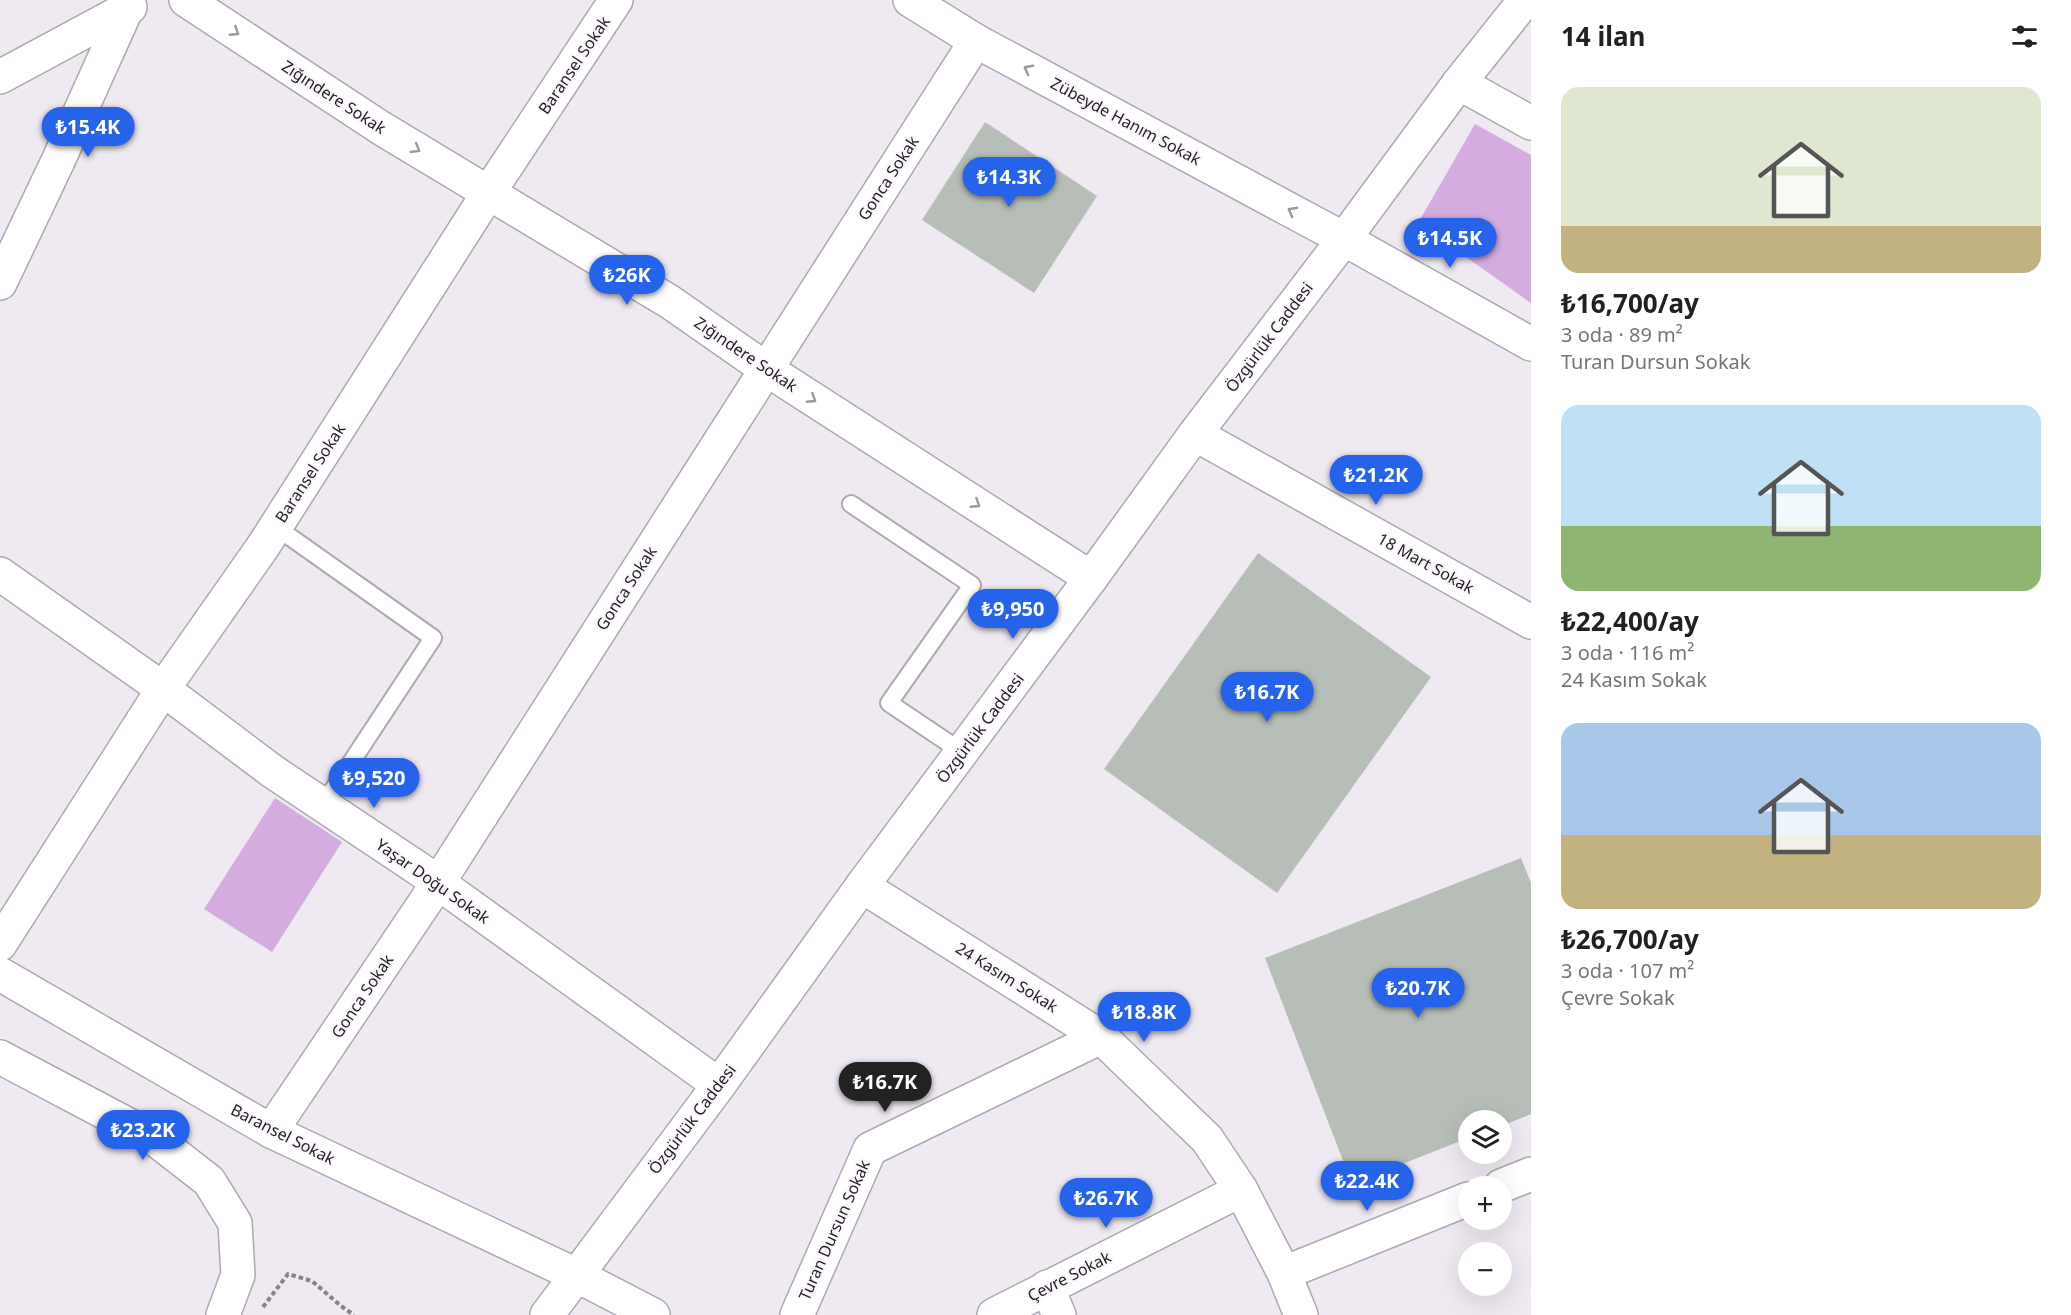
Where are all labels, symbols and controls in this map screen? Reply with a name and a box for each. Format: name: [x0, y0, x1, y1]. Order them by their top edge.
street label: Baransel Sokak: [533, 11, 615, 118]
text: 14 ilan: [1561, 18, 1646, 54]
icon: filters: [2008, 20, 2041, 53]
one-way arrow: [228, 25, 239, 36]
street label: Zığındere Sokak: [278, 55, 391, 139]
one-way arrow: [1024, 65, 1035, 76]
street label: Zübeyde Hanım Sokak: [1047, 72, 1205, 170]
pin: ₺15.4K: [39, 107, 137, 158]
text: ₺15.4K: [56, 113, 120, 140]
icon: home: [1747, 126, 1855, 234]
street label: Gonca Sokak: [852, 131, 924, 224]
one-way arrow: [410, 142, 420, 154]
pin: ₺14.3K: [960, 157, 1058, 208]
text: ₺14.3K: [977, 163, 1041, 190]
one-way arrow: [1288, 207, 1299, 218]
pin: ₺14.5K: [1401, 218, 1499, 269]
text: ₺14.5K: [1418, 224, 1482, 251]
pin: ₺26K: [591, 255, 663, 306]
text: ₺26K: [603, 261, 651, 288]
street label: Özgürlük Caddesi: [1220, 277, 1318, 397]
text: ₺16,700/ay: [1561, 285, 1699, 321]
street label: Zığındere Sokak: [690, 311, 802, 397]
text: 3 oda · 89 m²: [1561, 321, 1683, 348]
text: Turan Dursun Sokak: [1561, 348, 1751, 375]
one-way arrow: [806, 391, 816, 403]
street label: Baransel Sokak: [270, 419, 351, 527]
icon: home: [1747, 444, 1855, 552]
pin: ₺21.2K: [1327, 455, 1425, 506]
text: ₺21.2K: [1344, 461, 1408, 488]
one-way arrow: [970, 497, 980, 509]
street label: 18 Mart Sokak: [1374, 527, 1479, 599]
street label: Gonca Sokak: [590, 541, 662, 634]
pin: ₺9,950: [964, 589, 1062, 640]
text: ₺9,950: [982, 595, 1044, 622]
text: ₺22,400/ay: [1561, 603, 1699, 639]
text: 3 oda · 116 m²: [1561, 639, 1694, 666]
text: 24 Kasım Sokak: [1561, 666, 1707, 693]
street label: Özgürlük Caddesi: [931, 668, 1029, 788]
pin: ₺16.7K: [1218, 672, 1316, 723]
text: ₺16.7K: [1235, 678, 1299, 705]
pin: ₺9,520: [325, 758, 423, 809]
icon: home: [1747, 762, 1855, 870]
text: ₺9,520: [343, 764, 405, 791]
street label: Yaşar Doğu Sokak: [372, 833, 495, 929]
text: ₺26,700/ay: [1561, 921, 1699, 957]
street label: 24 Kasım Sokak: [952, 937, 1063, 1018]
street label: Gonca Sokak: [326, 949, 398, 1042]
text: 3 oda · 107 m²: [1561, 957, 1694, 984]
pin: ₺20.7K: [1369, 968, 1467, 1019]
text: ₺20.7K: [1386, 974, 1450, 1001]
text: Çevre Sokak: [1561, 984, 1675, 1011]
pin: ₺18.8K: [1095, 992, 1193, 1043]
text: ₺18.8K: [1112, 998, 1176, 1025]
street label: Özgürlük Caddesi: [643, 1059, 741, 1179]
pin: ₺16.7K: [836, 1062, 934, 1113]
text: ₺16.7K: [853, 1068, 917, 1095]
street label: Baransel Sokak: [227, 1098, 339, 1170]
pin: ₺23.2K: [94, 1110, 192, 1161]
map controls: [1458, 1110, 1512, 1296]
button: layers: [1458, 1110, 1512, 1164]
text: ₺23.2K: [111, 1116, 175, 1143]
street label: Turan Dursun Sokak: [793, 1156, 875, 1304]
pin: ₺22.4K: [1318, 1161, 1416, 1212]
text: ₺22.4K: [1335, 1167, 1399, 1194]
button: +: [1458, 1176, 1512, 1230]
pin: ₺26.7K: [1057, 1178, 1155, 1229]
text: ₺26.7K: [1074, 1184, 1138, 1211]
button: −: [1458, 1242, 1512, 1296]
street label: Çevre Sokak: [1023, 1245, 1115, 1306]

